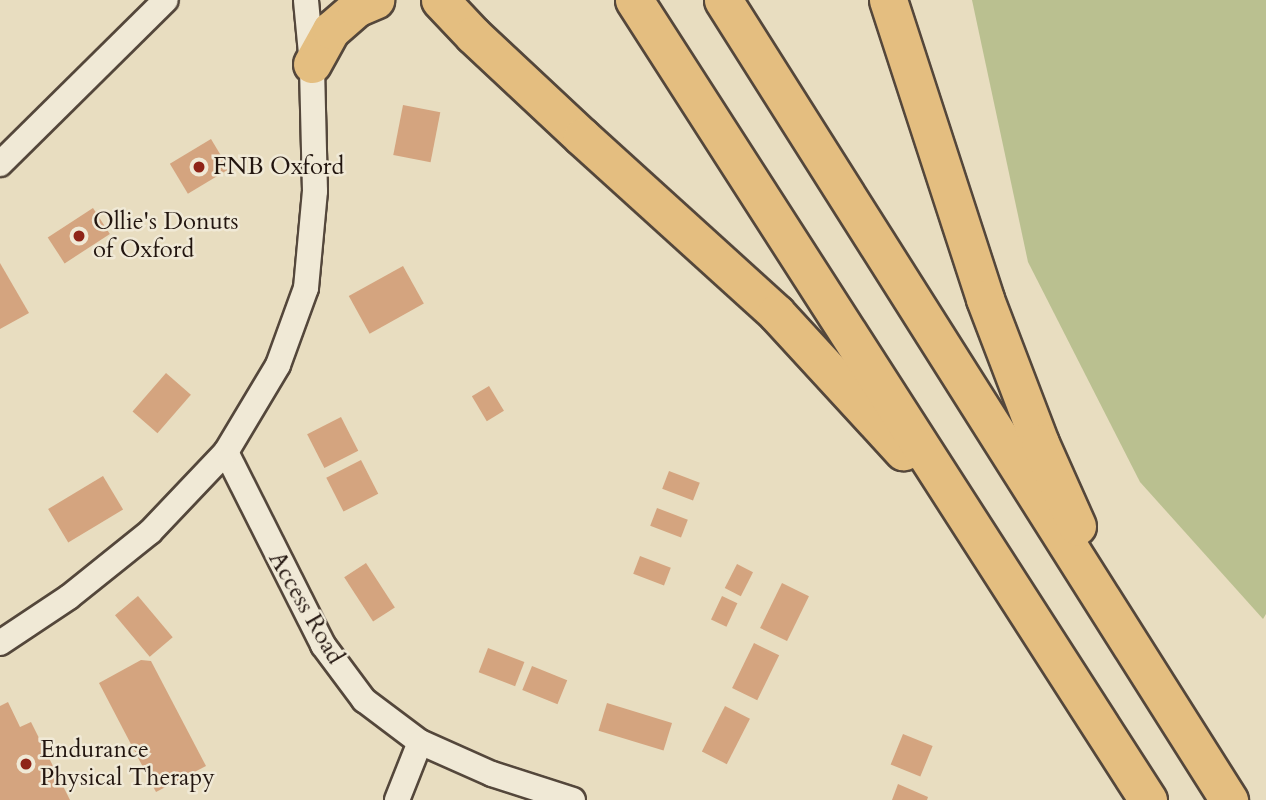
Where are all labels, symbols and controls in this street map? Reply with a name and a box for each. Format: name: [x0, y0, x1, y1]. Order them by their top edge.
place label: FNB Oxford: [213, 153, 344, 181]
marker: FNB Oxford: [191, 159, 207, 175]
place label: Ollie's Donuts of Oxford: [93, 208, 238, 264]
marker: Ollie's Donuts of Oxford: [71, 228, 87, 244]
street label: Access Road: [262, 547, 350, 669]
place label: Endurance Physical Therapy: [40, 736, 215, 792]
marker: Endurance Physical Therapy: [18, 756, 34, 772]

